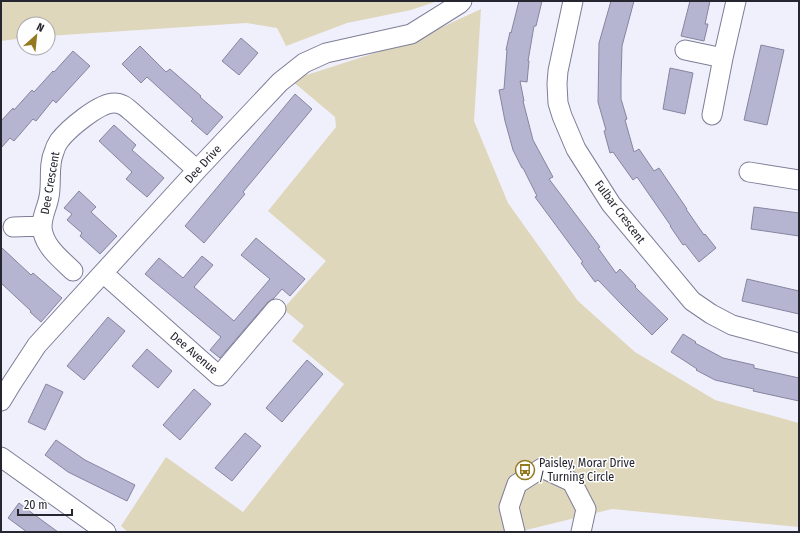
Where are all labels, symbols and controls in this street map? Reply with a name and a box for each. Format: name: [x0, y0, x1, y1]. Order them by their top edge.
north arrow: [16, 16, 56, 56]
text: N: [34, 20, 46, 35]
street label: Dee Drive: [182, 142, 224, 186]
street label: Dee Crescent: [38, 150, 62, 216]
street label: Fulbar Crescent: [592, 178, 648, 246]
street label: Dee Avenue: [167, 329, 221, 377]
place label: Paisley, Morar Drive / Turning Circle: [539, 456, 635, 484]
bus stop icon: Paisley, Morar Drive / Turning Circle: [514, 459, 536, 481]
scale bar: [18, 491, 72, 517]
text: 20 m: [24, 498, 48, 512]

